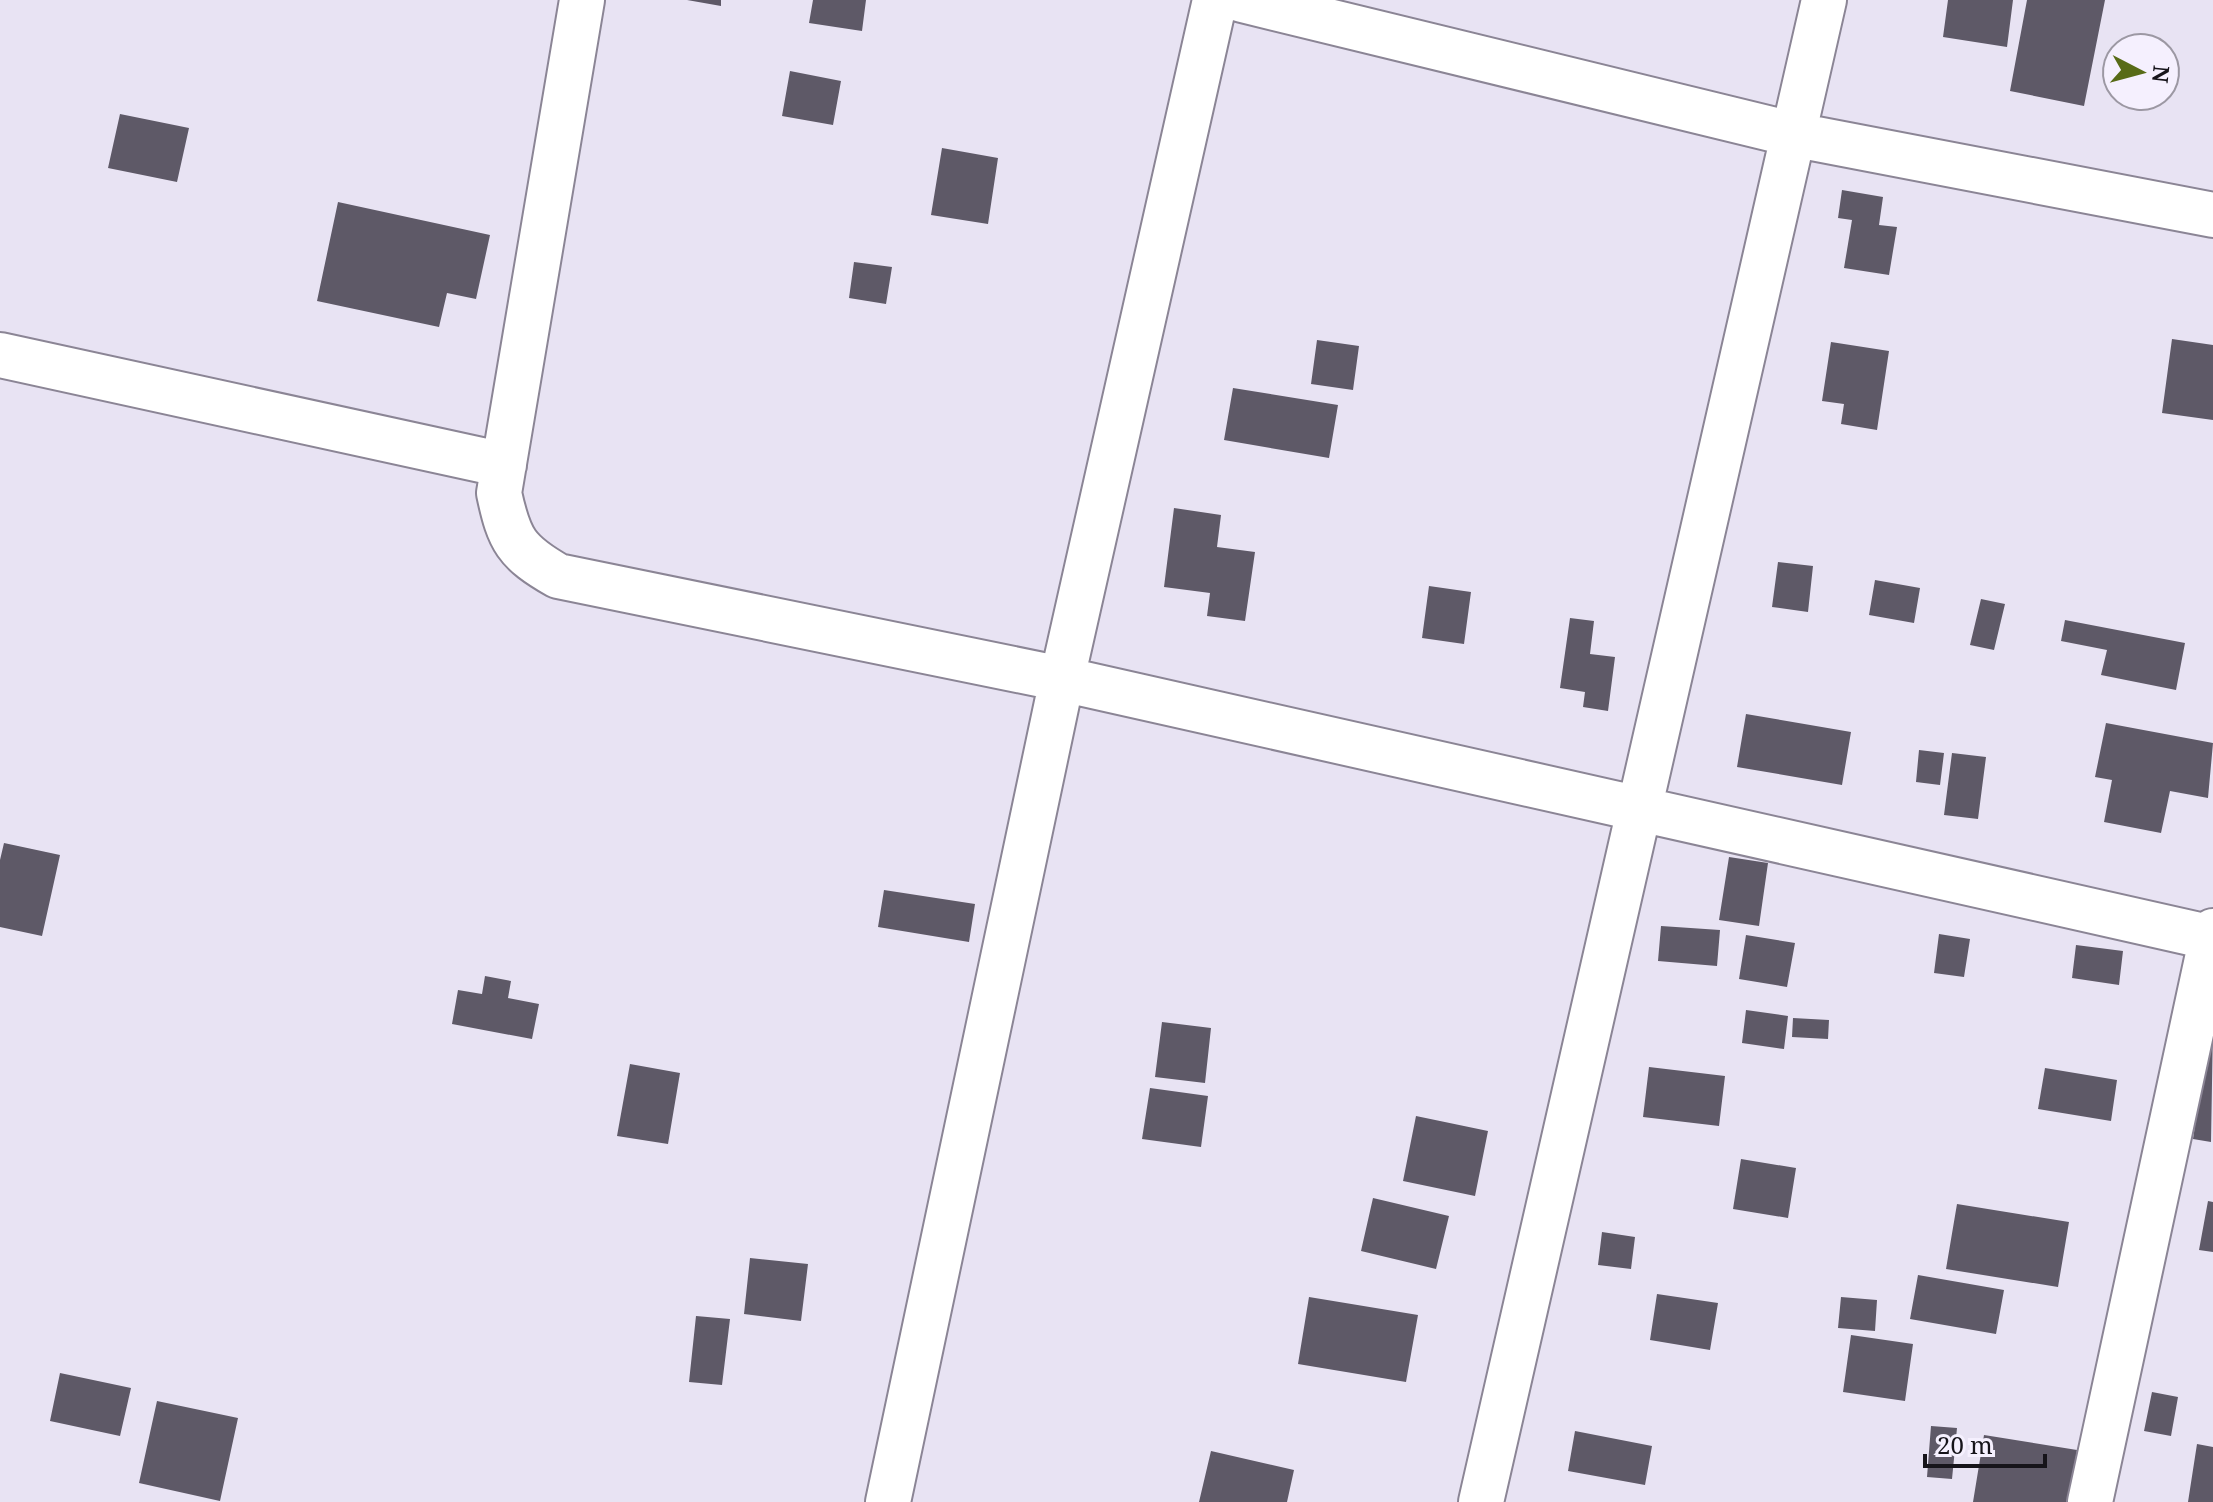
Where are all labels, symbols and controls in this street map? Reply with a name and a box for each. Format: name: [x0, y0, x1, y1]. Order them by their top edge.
north arrow: [2101, 32, 2181, 112]
text: N: [2146, 64, 2178, 84]
scale bar: [1925, 1418, 2045, 1468]
text: 20 m: [1937, 1428, 1993, 1461]

